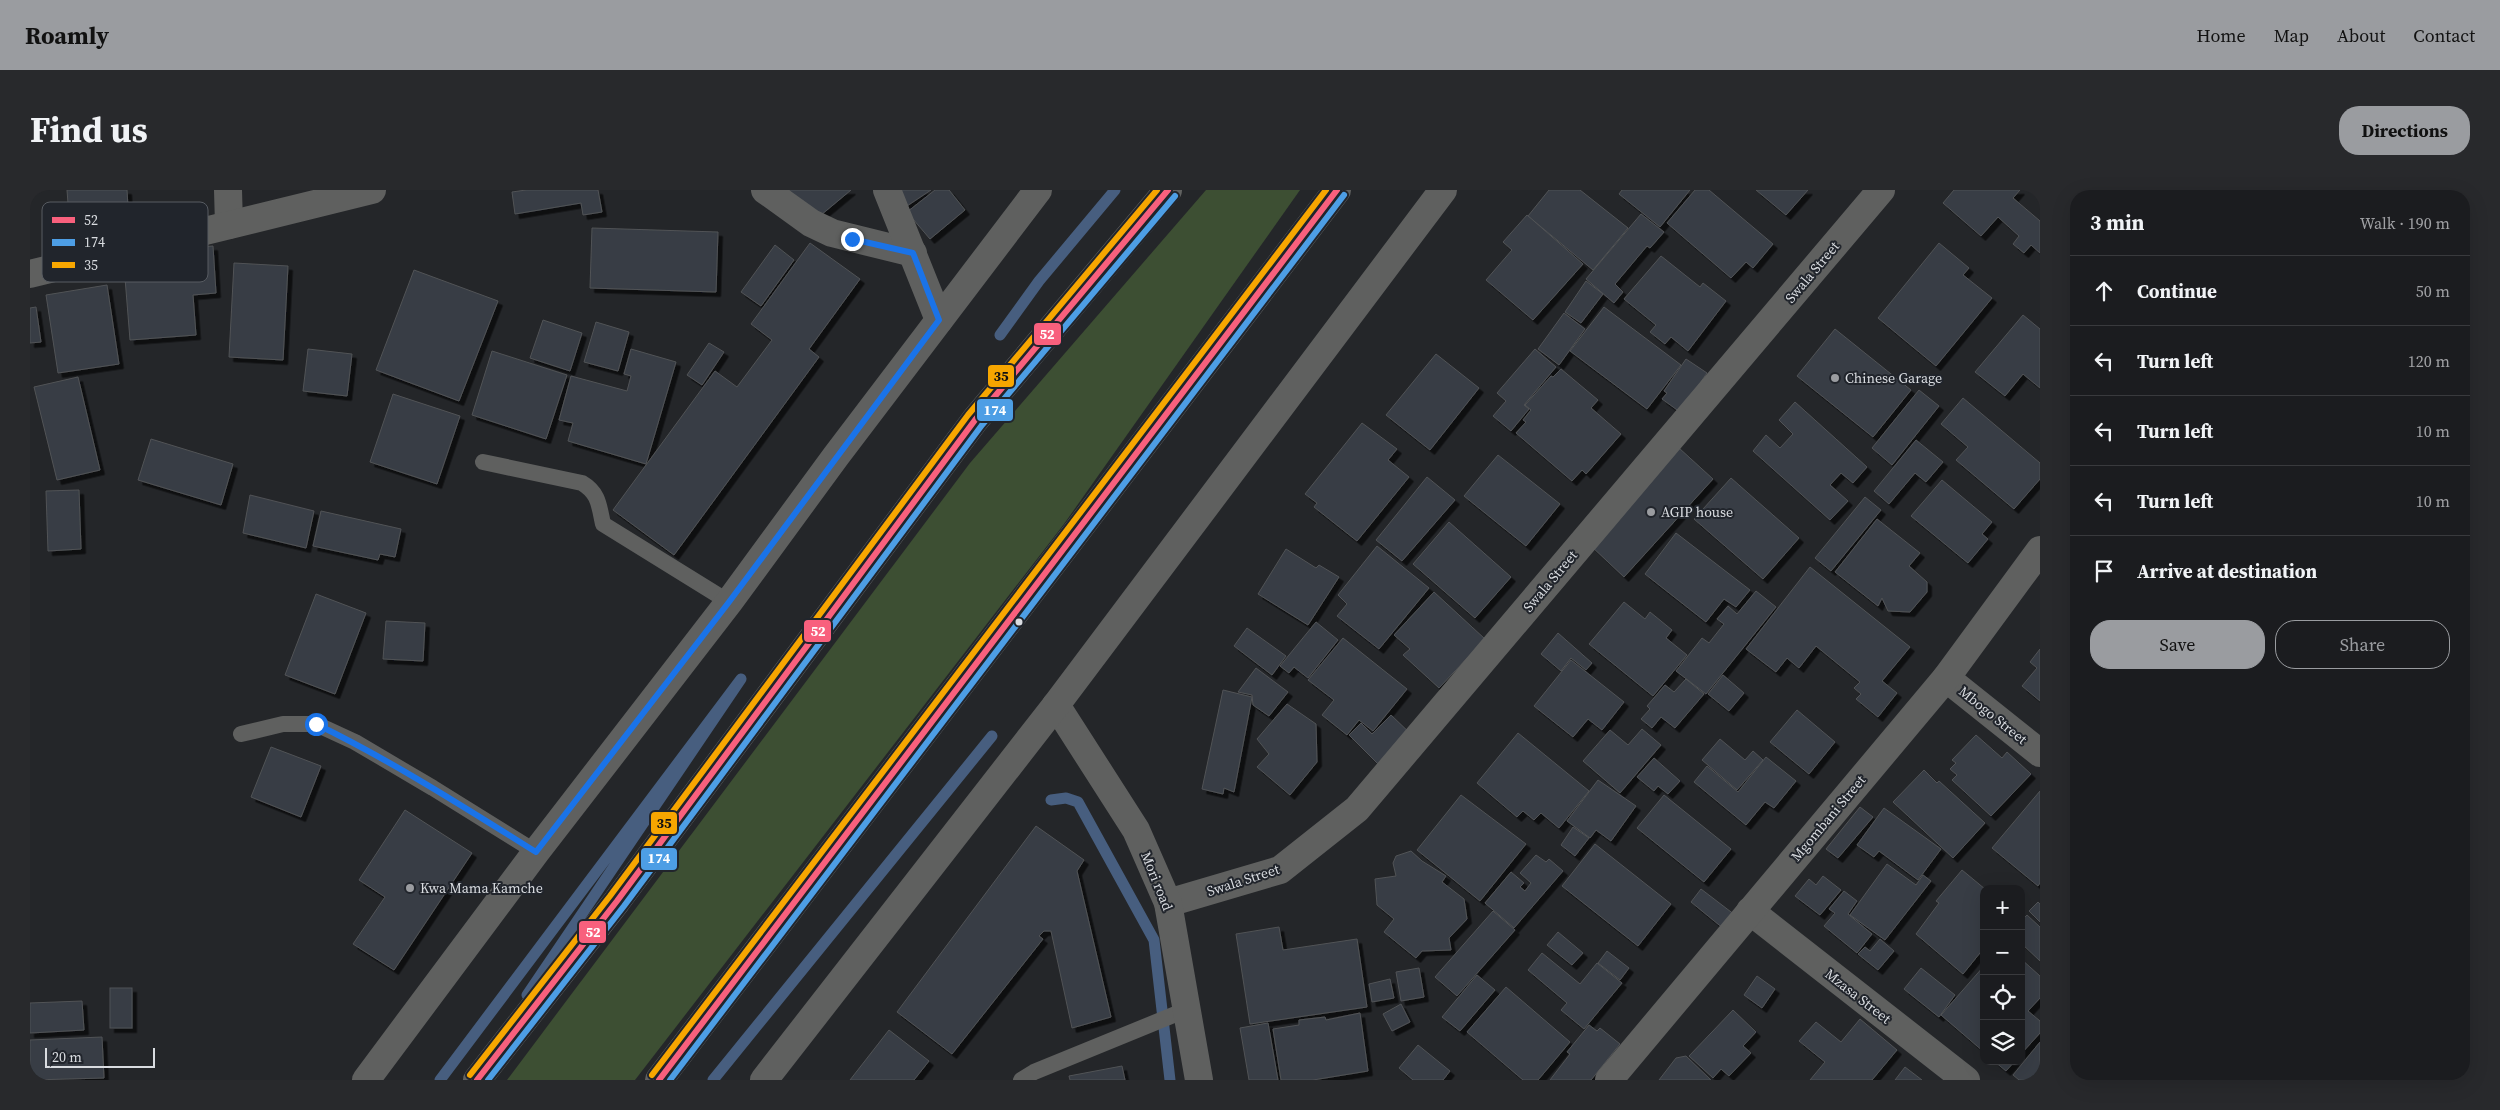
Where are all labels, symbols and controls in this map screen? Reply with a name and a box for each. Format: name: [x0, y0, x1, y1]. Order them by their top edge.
text: Roamly: [25, 19, 109, 52]
text: Home: [2197, 23, 2246, 48]
text: Map: [2274, 23, 2309, 48]
text: About: [2337, 23, 2385, 48]
text: Contact: [2413, 23, 2475, 48]
text: Find us: [30, 106, 148, 154]
button: Directions: [2339, 106, 2470, 155]
legend: [42, 202, 208, 282]
text: 3 min: [2090, 208, 2145, 237]
text: 52: [84, 210, 98, 230]
text: Walk · 190 m: [2360, 212, 2450, 234]
route end: [841, 228, 864, 251]
text: 174: [84, 232, 105, 252]
street label: Swala Street: [1780, 236, 1844, 307]
text: 35: [84, 255, 98, 275]
icon: ahead: [2090, 277, 2118, 305]
text: Continue: [2137, 278, 2217, 304]
text: 50 m: [2416, 280, 2450, 302]
line badge: 52: [1033, 322, 1062, 346]
text: 52: [1039, 324, 1055, 344]
icon: left: [2090, 347, 2118, 375]
text: Turn left: [2137, 348, 2213, 374]
text: 120 m: [2408, 350, 2450, 372]
line badge: 35: [987, 364, 1015, 388]
text: 35: [993, 366, 1009, 386]
place label: Chinese Garage: [1845, 368, 1942, 388]
marker: Chinese Garage: [1829, 372, 1841, 384]
line badge: 174: [976, 398, 1014, 422]
text: 174: [984, 400, 1007, 420]
icon: left: [2090, 417, 2118, 445]
text: Turn left: [2137, 418, 2213, 444]
text: 10 m: [2416, 420, 2450, 442]
icon: left: [2090, 487, 2118, 515]
text: Turn left: [2137, 488, 2213, 514]
text: 10 m: [2416, 490, 2450, 512]
place label: AGIP house: [1661, 502, 1733, 522]
marker: AGIP house: [1645, 506, 1657, 518]
street label: Swala Street: [1518, 545, 1582, 616]
icon: arrive: [2090, 557, 2118, 585]
text: Arrive at destination: [2137, 558, 2317, 584]
unlabelled marker: [1014, 617, 1024, 627]
line badge: 52: [803, 619, 832, 643]
button: Save: [2090, 620, 2265, 669]
button: Share: [2275, 620, 2450, 669]
text: 52: [810, 621, 826, 641]
street label: Mbogo Street: [1955, 681, 2032, 749]
route start: [305, 713, 328, 736]
street label: Mgombani Street: [1786, 770, 1870, 865]
line badge: 35: [650, 811, 678, 835]
text: 35: [656, 813, 672, 833]
line badge: 174: [640, 847, 678, 871]
text: 174: [648, 848, 671, 868]
street label: Mori road: [1136, 849, 1178, 914]
street label: Swala Street: [1204, 859, 1282, 901]
place label: Kwa Mama Kamche: [420, 878, 543, 898]
marker: Kwa Mama Kamche: [404, 882, 416, 894]
map controls: [1980, 885, 2025, 1065]
button: +: [1980, 885, 2025, 930]
line badge: 52: [578, 920, 607, 944]
text: 52: [585, 922, 601, 942]
button: −: [1980, 930, 2025, 975]
street label: Mzasa Street: [1821, 964, 1896, 1028]
button: locate: [1980, 975, 2025, 1020]
button: layers: [1980, 1020, 2025, 1065]
scale bar: [45, 1045, 155, 1068]
text: 20 m: [52, 1047, 82, 1067]

